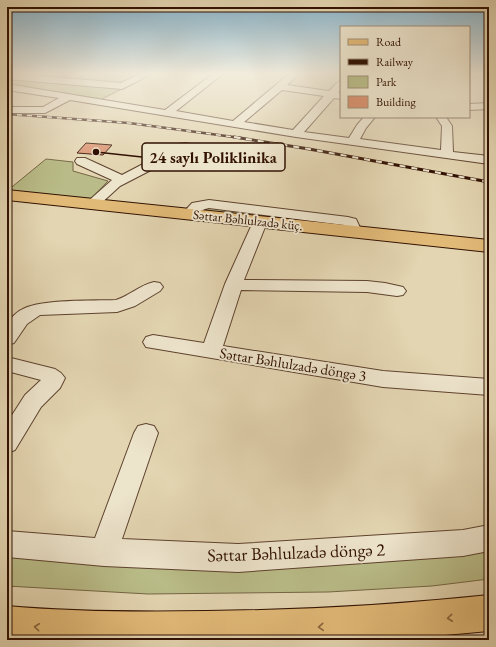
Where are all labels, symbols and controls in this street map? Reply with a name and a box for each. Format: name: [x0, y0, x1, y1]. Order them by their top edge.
legend: [340, 26, 470, 118]
text: Road: [376, 34, 402, 50]
text: Railway: [376, 54, 414, 70]
text: Park: [376, 74, 397, 90]
text: Building: [376, 94, 417, 110]
callout: 24 saylı Poliklinika: [142, 143, 285, 171]
text: 24 saylı Poliklinika: [149, 147, 278, 168]
street label: Səttar Bəhlulzadə küç.: [192, 206, 304, 234]
street label: Səttar Bəhlulzadə döngə 3: [218, 343, 368, 385]
street label: Səttar Bəhlulzadə döngə 2: [207, 537, 386, 567]
one-way arrow: [447, 613, 453, 622]
one-way arrow: [318, 622, 324, 631]
one-way arrow: [34, 623, 40, 632]

